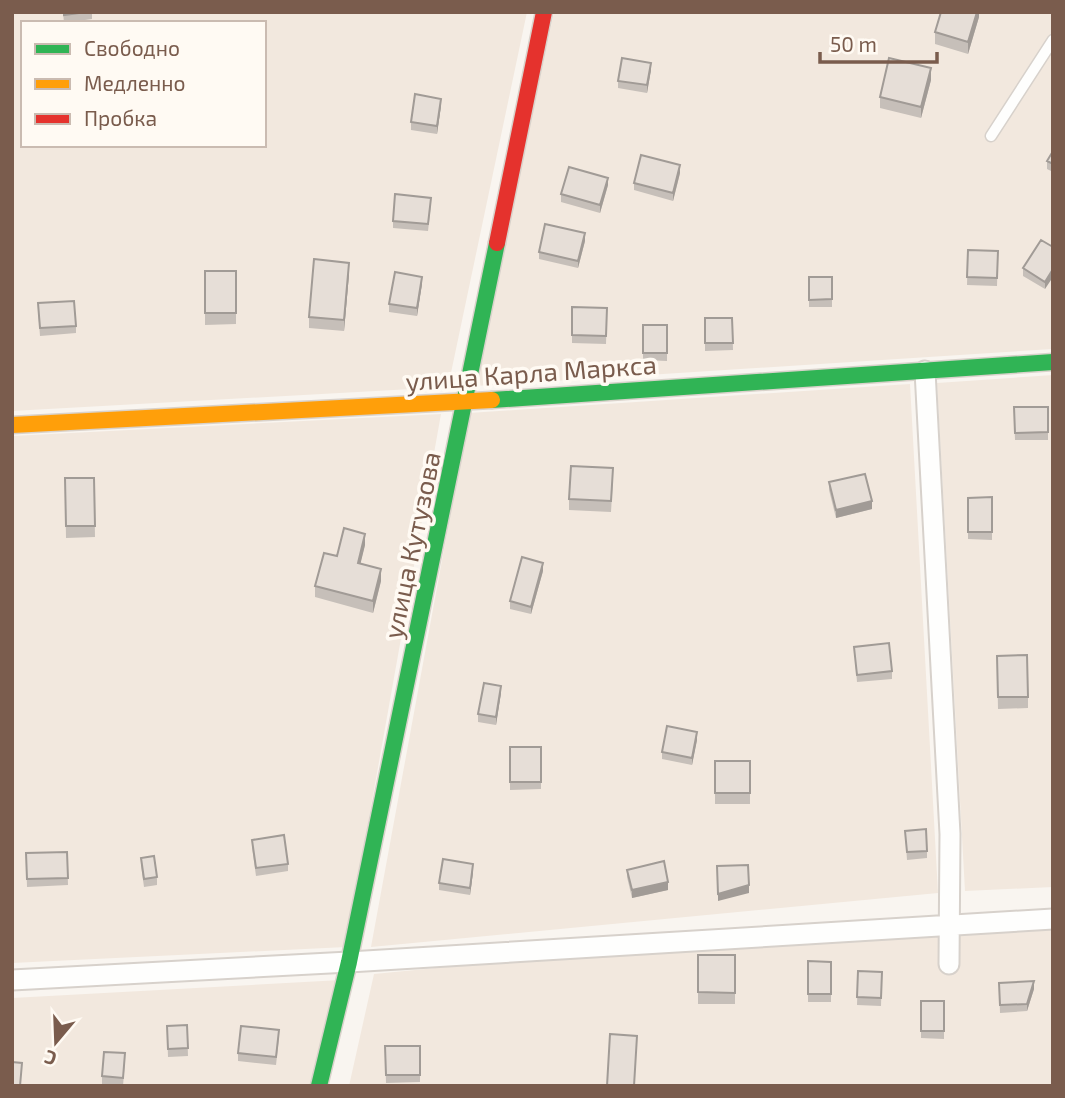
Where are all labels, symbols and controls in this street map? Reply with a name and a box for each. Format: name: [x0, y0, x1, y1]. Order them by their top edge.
legend: [21, 21, 266, 147]
scale bar: [820, 21, 937, 65]
text: 50 m: [830, 31, 877, 56]
text: Свободно: [84, 35, 180, 60]
text: Медленно: [84, 70, 186, 95]
text: Пробка: [84, 105, 157, 130]
street label: улица Карла Маркса: [404, 348, 658, 397]
street label: улица Кутузова: [376, 449, 447, 642]
north arrow: [21, 1007, 91, 1077]
text: С: [41, 1046, 59, 1071]

